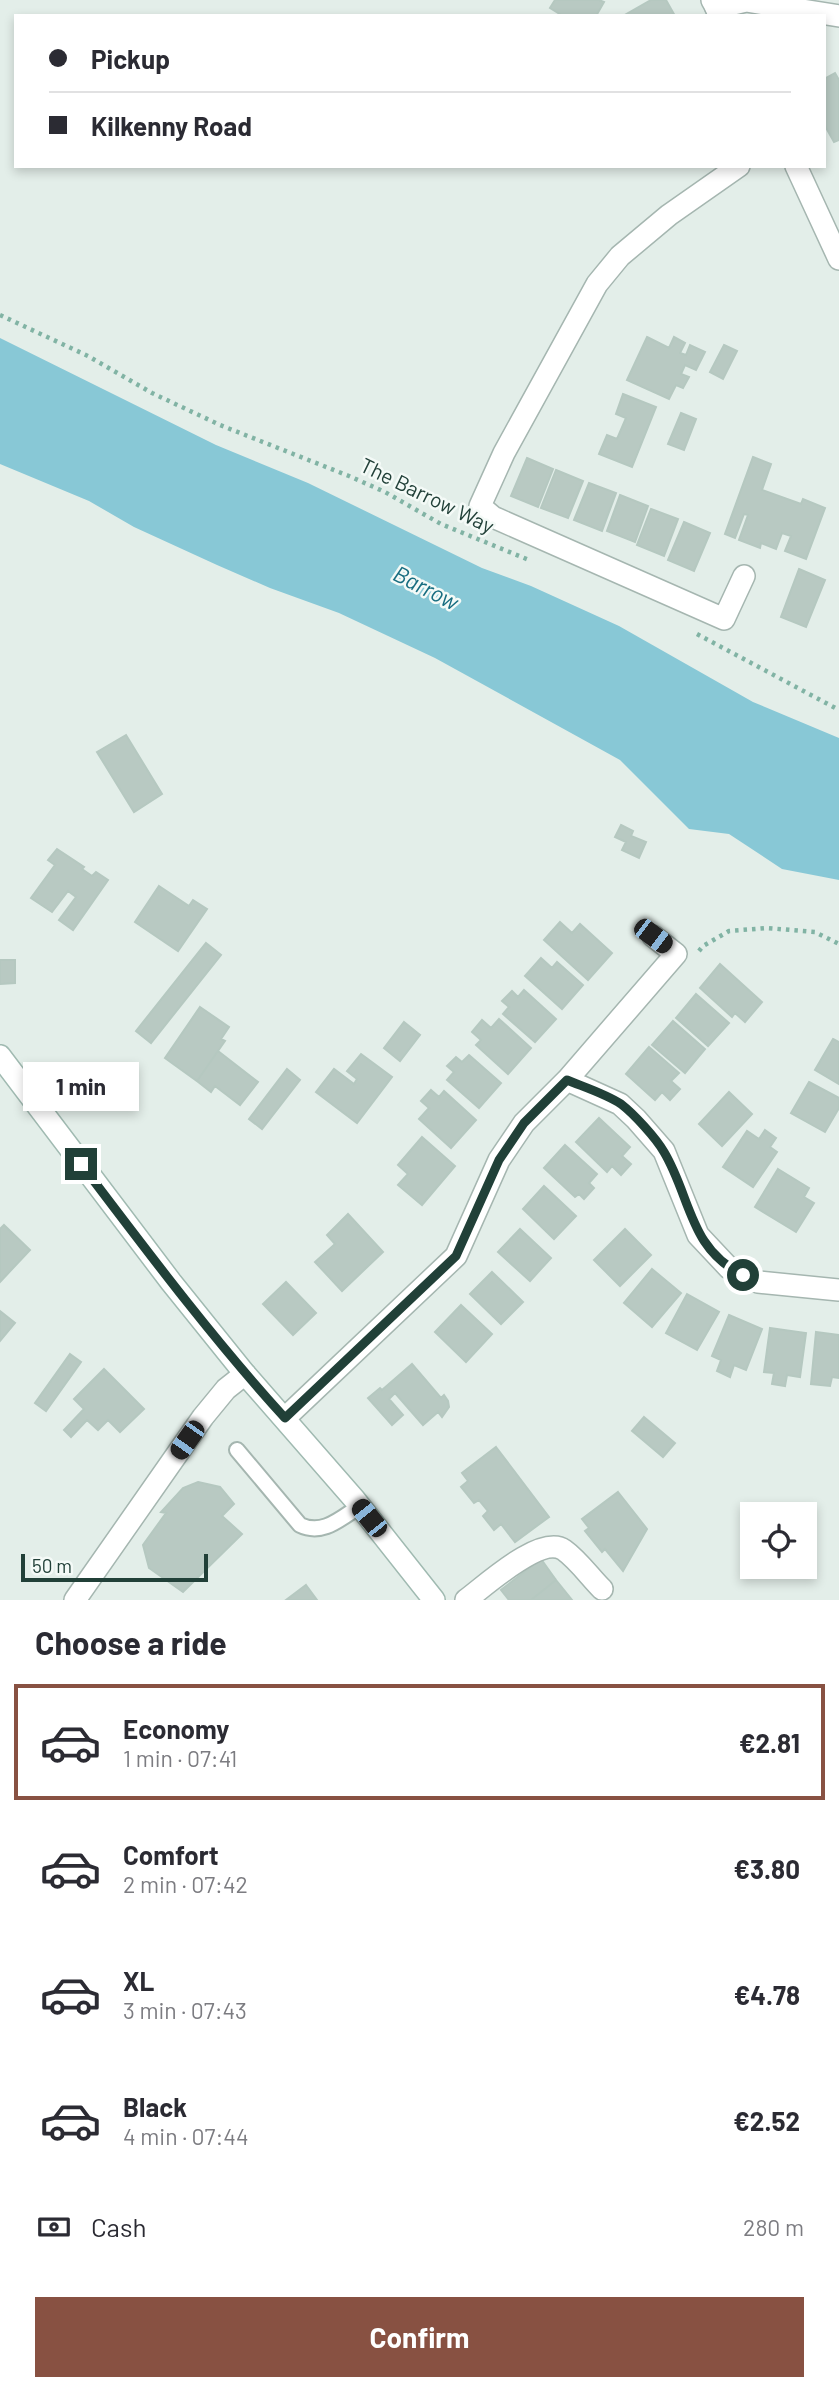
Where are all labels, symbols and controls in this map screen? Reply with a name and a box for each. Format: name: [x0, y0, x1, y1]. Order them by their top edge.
text: Pickup: [91, 43, 170, 74]
text: Kilkenny Road: [91, 110, 252, 141]
street label: The Barrow Way: [357, 452, 499, 538]
water label: Barrow: [389, 559, 465, 616]
car: [630, 915, 677, 957]
callout: 1 min: [23, 1062, 139, 1112]
text: 1 min: [56, 1072, 106, 1100]
route end: [65, 1148, 97, 1180]
route start: [727, 1259, 759, 1291]
car: [167, 1417, 208, 1463]
car: [348, 1495, 391, 1541]
map controls: [740, 1502, 817, 1579]
button: locate: [740, 1502, 817, 1579]
scale bar: [21, 1551, 208, 1583]
text: 50 m: [32, 1554, 72, 1577]
text: Choose a ride: [35, 1623, 227, 1661]
icon: car: [39, 1711, 102, 1774]
text: Economy: [123, 1713, 229, 1744]
text: €2.81: [739, 1727, 800, 1758]
text: 1 min · 07:41: [123, 1744, 237, 1772]
icon: car: [39, 1837, 102, 1900]
text: Comfort: [123, 1839, 219, 1870]
text: €3.80: [734, 1853, 800, 1884]
text: 2 min · 07:42: [123, 1870, 248, 1898]
icon: car: [39, 1963, 102, 2026]
text: XL: [123, 1965, 154, 1996]
text: €4.78: [734, 1979, 800, 2010]
text: 3 min · 07:43: [123, 1996, 247, 2024]
icon: car: [39, 2089, 102, 2152]
text: Black: [123, 2091, 187, 2122]
text: €2.52: [733, 2105, 800, 2136]
text: 4 min · 07:44: [123, 2122, 249, 2150]
icon: cash: [35, 2208, 73, 2246]
text: Cash: [91, 2211, 146, 2242]
text: 280 m: [743, 2213, 804, 2241]
button: Confirm: [35, 2297, 804, 2377]

